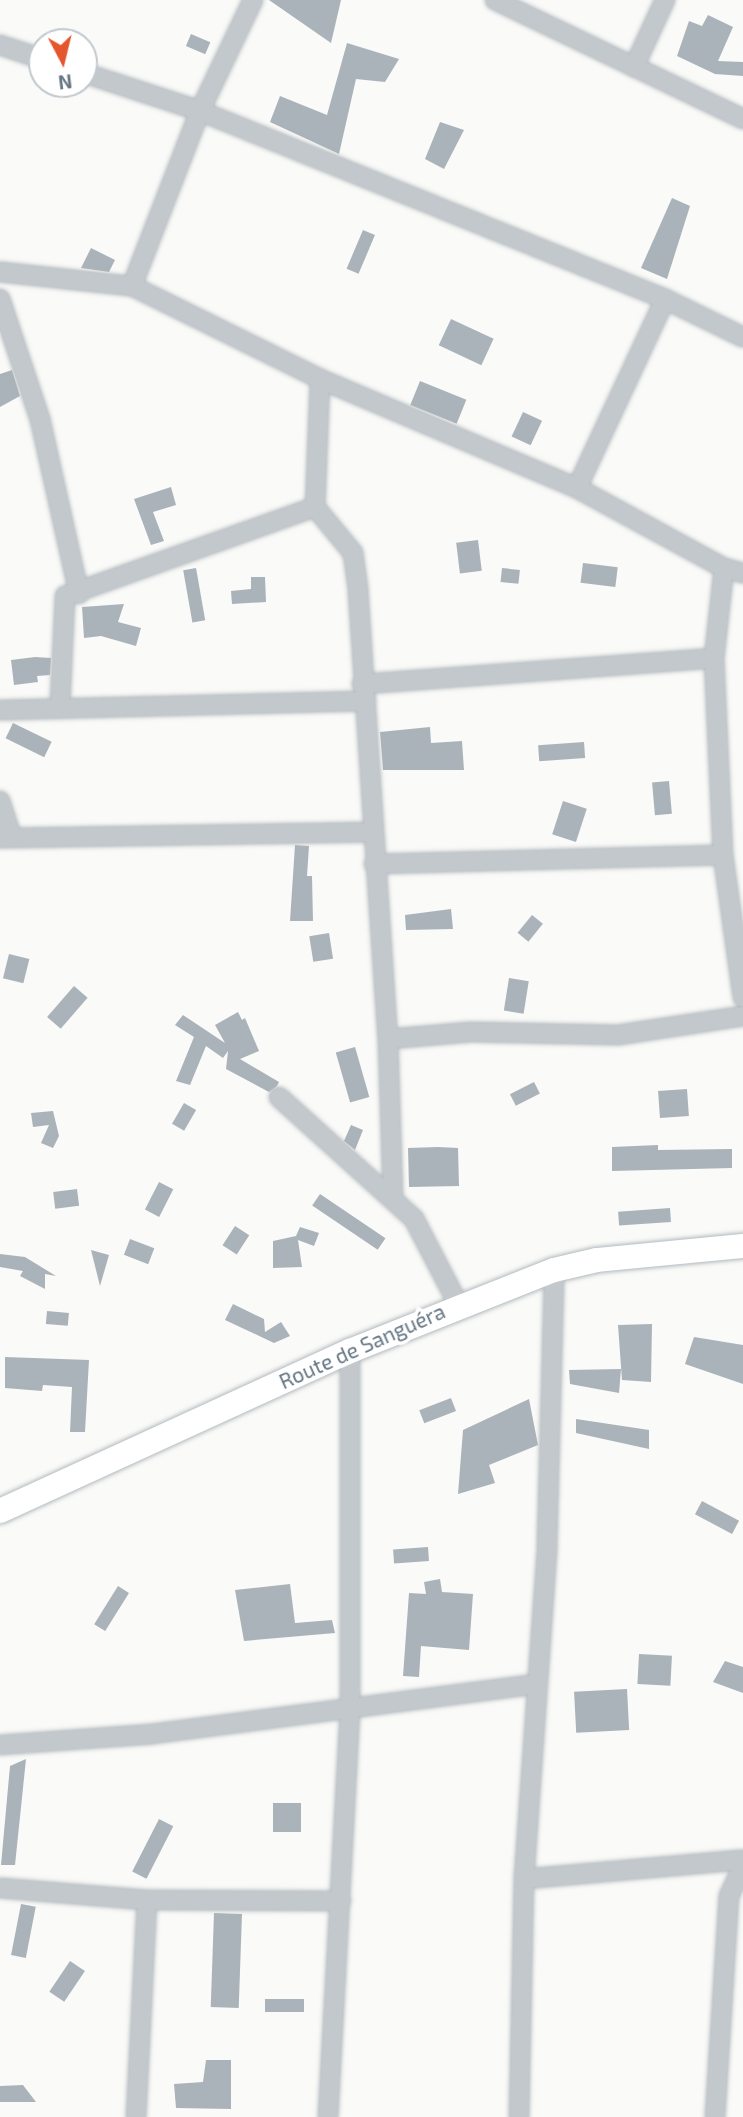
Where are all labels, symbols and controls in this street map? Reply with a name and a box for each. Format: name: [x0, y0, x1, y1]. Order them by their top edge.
north arrow: [28, 28, 98, 98]
text: N: [57, 70, 74, 95]
street label: Route de Sanguéra: [275, 1298, 449, 1394]

